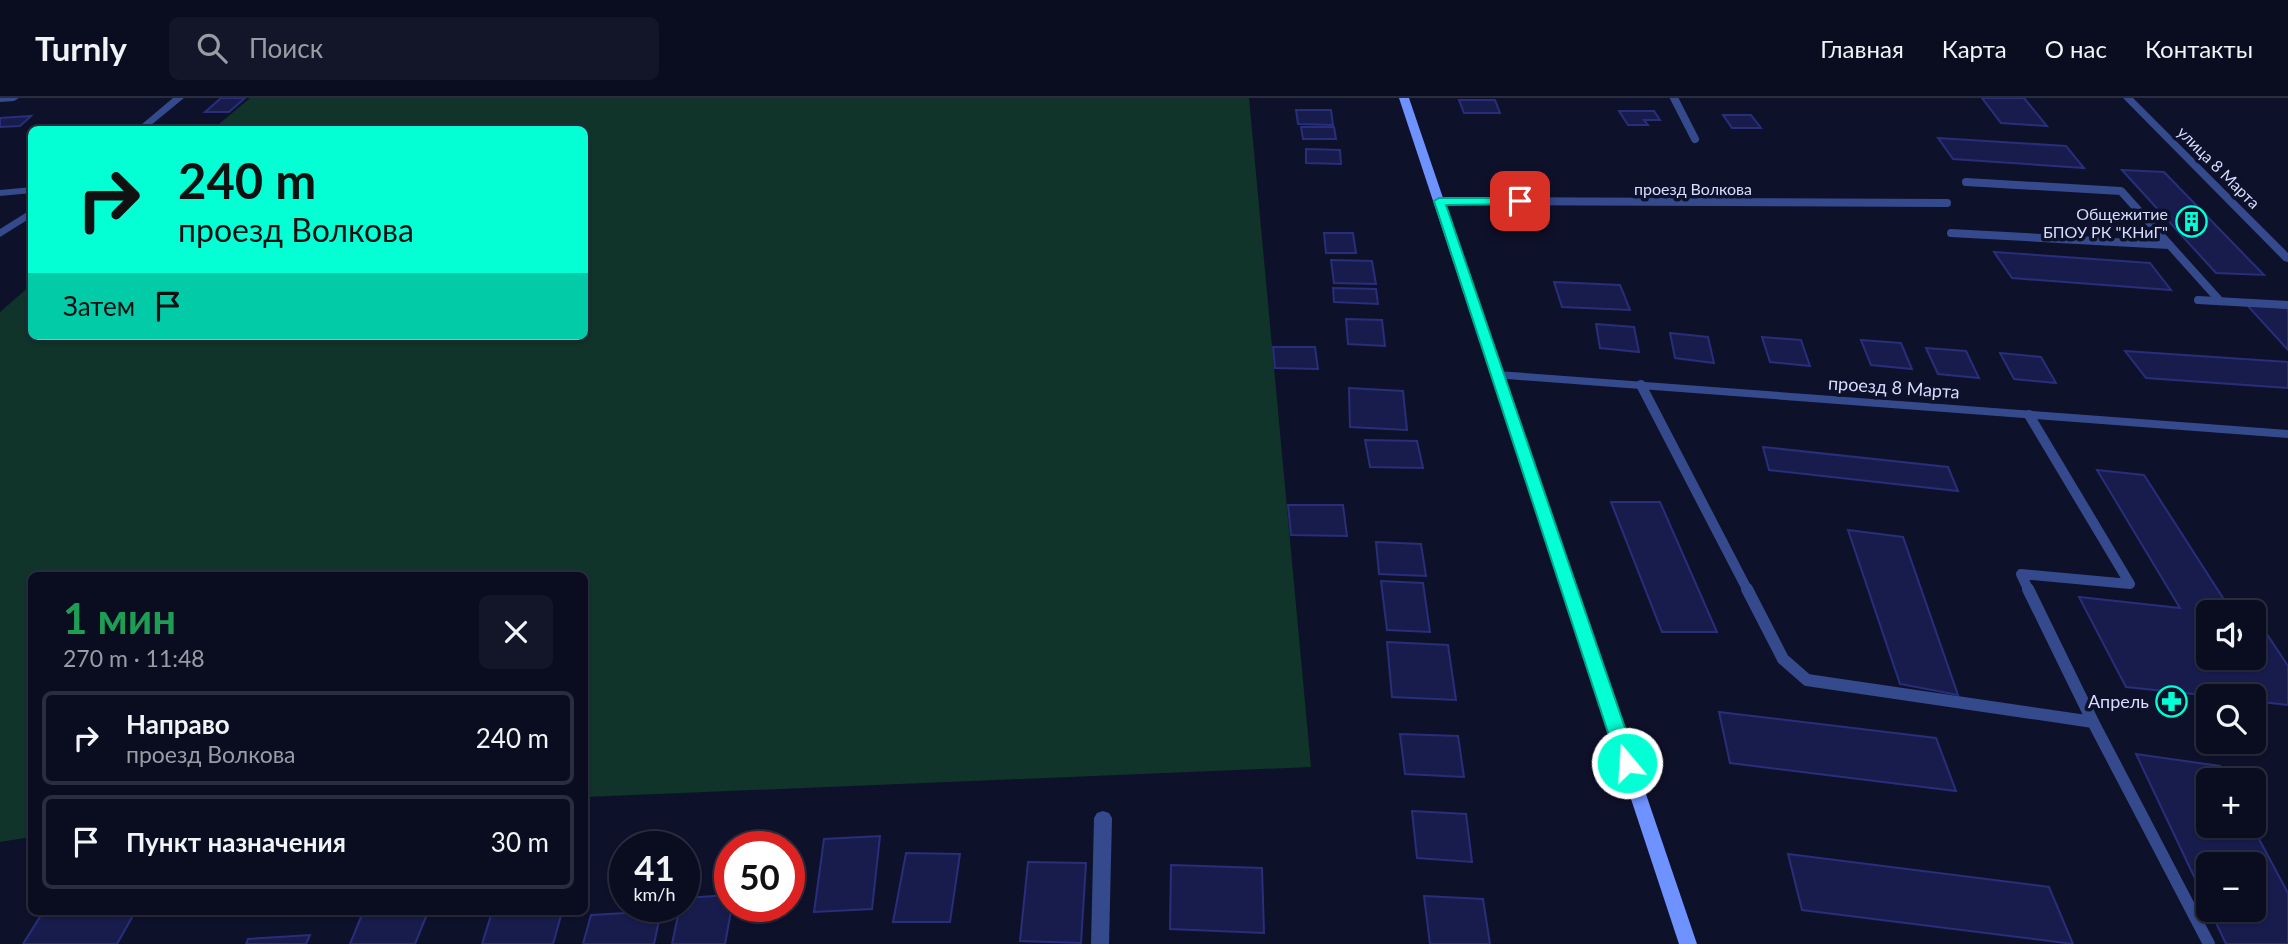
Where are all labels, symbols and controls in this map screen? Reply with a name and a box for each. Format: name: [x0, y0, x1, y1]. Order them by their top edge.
search box: [169, 17, 659, 80]
text: Turnly: [35, 28, 127, 68]
icon: search: [193, 29, 231, 67]
text: Поиск: [249, 32, 323, 64]
text: Главная: [1820, 34, 1904, 63]
text: Карта: [1942, 34, 2007, 63]
text: О нас: [2045, 34, 2107, 63]
text: Контакты: [2145, 34, 2253, 63]
street label: улица 8 Марта: [2174, 122, 2264, 212]
text: 240 m: [178, 151, 316, 209]
icon: right: [63, 154, 154, 245]
pin: [1490, 171, 1550, 231]
street label: проезд Волкова: [1634, 179, 1752, 198]
icon: arrive: [1501, 182, 1539, 220]
place label: Общежитие БПОУ РК "КНиГ": [2043, 204, 2168, 241]
building icon: Общежитие БПОУ РК "КНиГ": [2174, 205, 2208, 239]
text: проезд Волкова: [178, 210, 414, 249]
icon: arrive: [149, 287, 187, 325]
text: Затем: [63, 290, 135, 322]
street label: проезд 8 Марта: [1827, 371, 1961, 403]
text: 1 мин: [63, 593, 176, 643]
button: close: [479, 595, 553, 669]
map controls: [2196, 600, 2266, 922]
button: sound: [2196, 600, 2266, 670]
text: 270 m · 11:48: [63, 644, 205, 672]
pharmacy icon: Апрель: [2155, 684, 2189, 718]
button: search: [2196, 684, 2266, 754]
place label: Апрель: [2088, 690, 2149, 712]
text: Направо: [126, 708, 230, 740]
icon: right: [67, 719, 105, 757]
text: 240 m: [476, 722, 549, 754]
position arrow: [1590, 726, 1664, 800]
text: проезд Волкова: [126, 740, 296, 768]
button: +: [2196, 768, 2266, 838]
icon: arrive: [67, 823, 105, 861]
text: Пункт назначения: [126, 826, 346, 858]
text: 30 m: [491, 826, 549, 858]
speed limit sign: 50: [714, 831, 805, 922]
text: 41: [634, 846, 675, 888]
button: −: [2196, 852, 2266, 922]
text: km/h: [633, 883, 676, 905]

